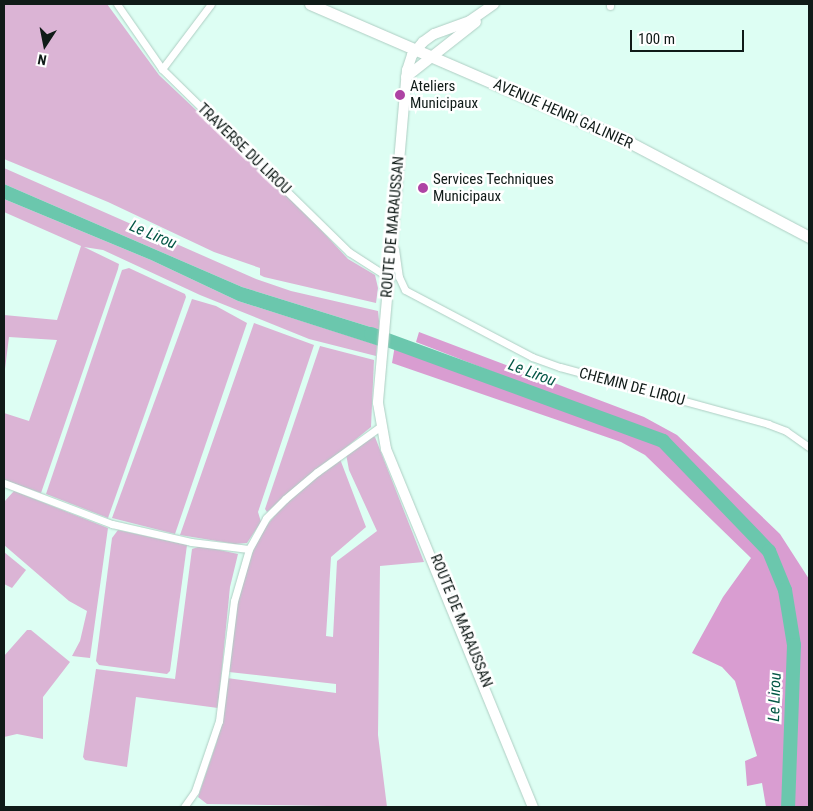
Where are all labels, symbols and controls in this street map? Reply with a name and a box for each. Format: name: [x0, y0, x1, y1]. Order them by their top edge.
north arrow: [20, 20, 70, 70]
scale bar: [633, 20, 747, 52]
text: 100 m: [638, 30, 675, 48]
text: N: [36, 51, 48, 68]
street label: AVENUE HENRI GALINIER: [491, 75, 635, 153]
place label: Ateliers Municipaux: [410, 77, 478, 112]
marker: Ateliers Municipaux: [394, 89, 406, 101]
street label: TRAVERSE DU LIROU: [194, 100, 294, 198]
street label: ROUTE DE MARAUSSAN: [378, 155, 408, 299]
place label: Services Techniques Municipaux: [433, 170, 554, 205]
marker: Services Techniques Municipaux: [417, 182, 429, 194]
water label: Le Lirou: [127, 217, 179, 253]
water label: Le Lirou: [506, 355, 558, 391]
street label: CHEMIN DE LIROU: [577, 364, 687, 410]
street label: ROUTE DE MARAUSSAN: [426, 552, 496, 690]
water label: Le Lirou: [765, 672, 785, 722]

